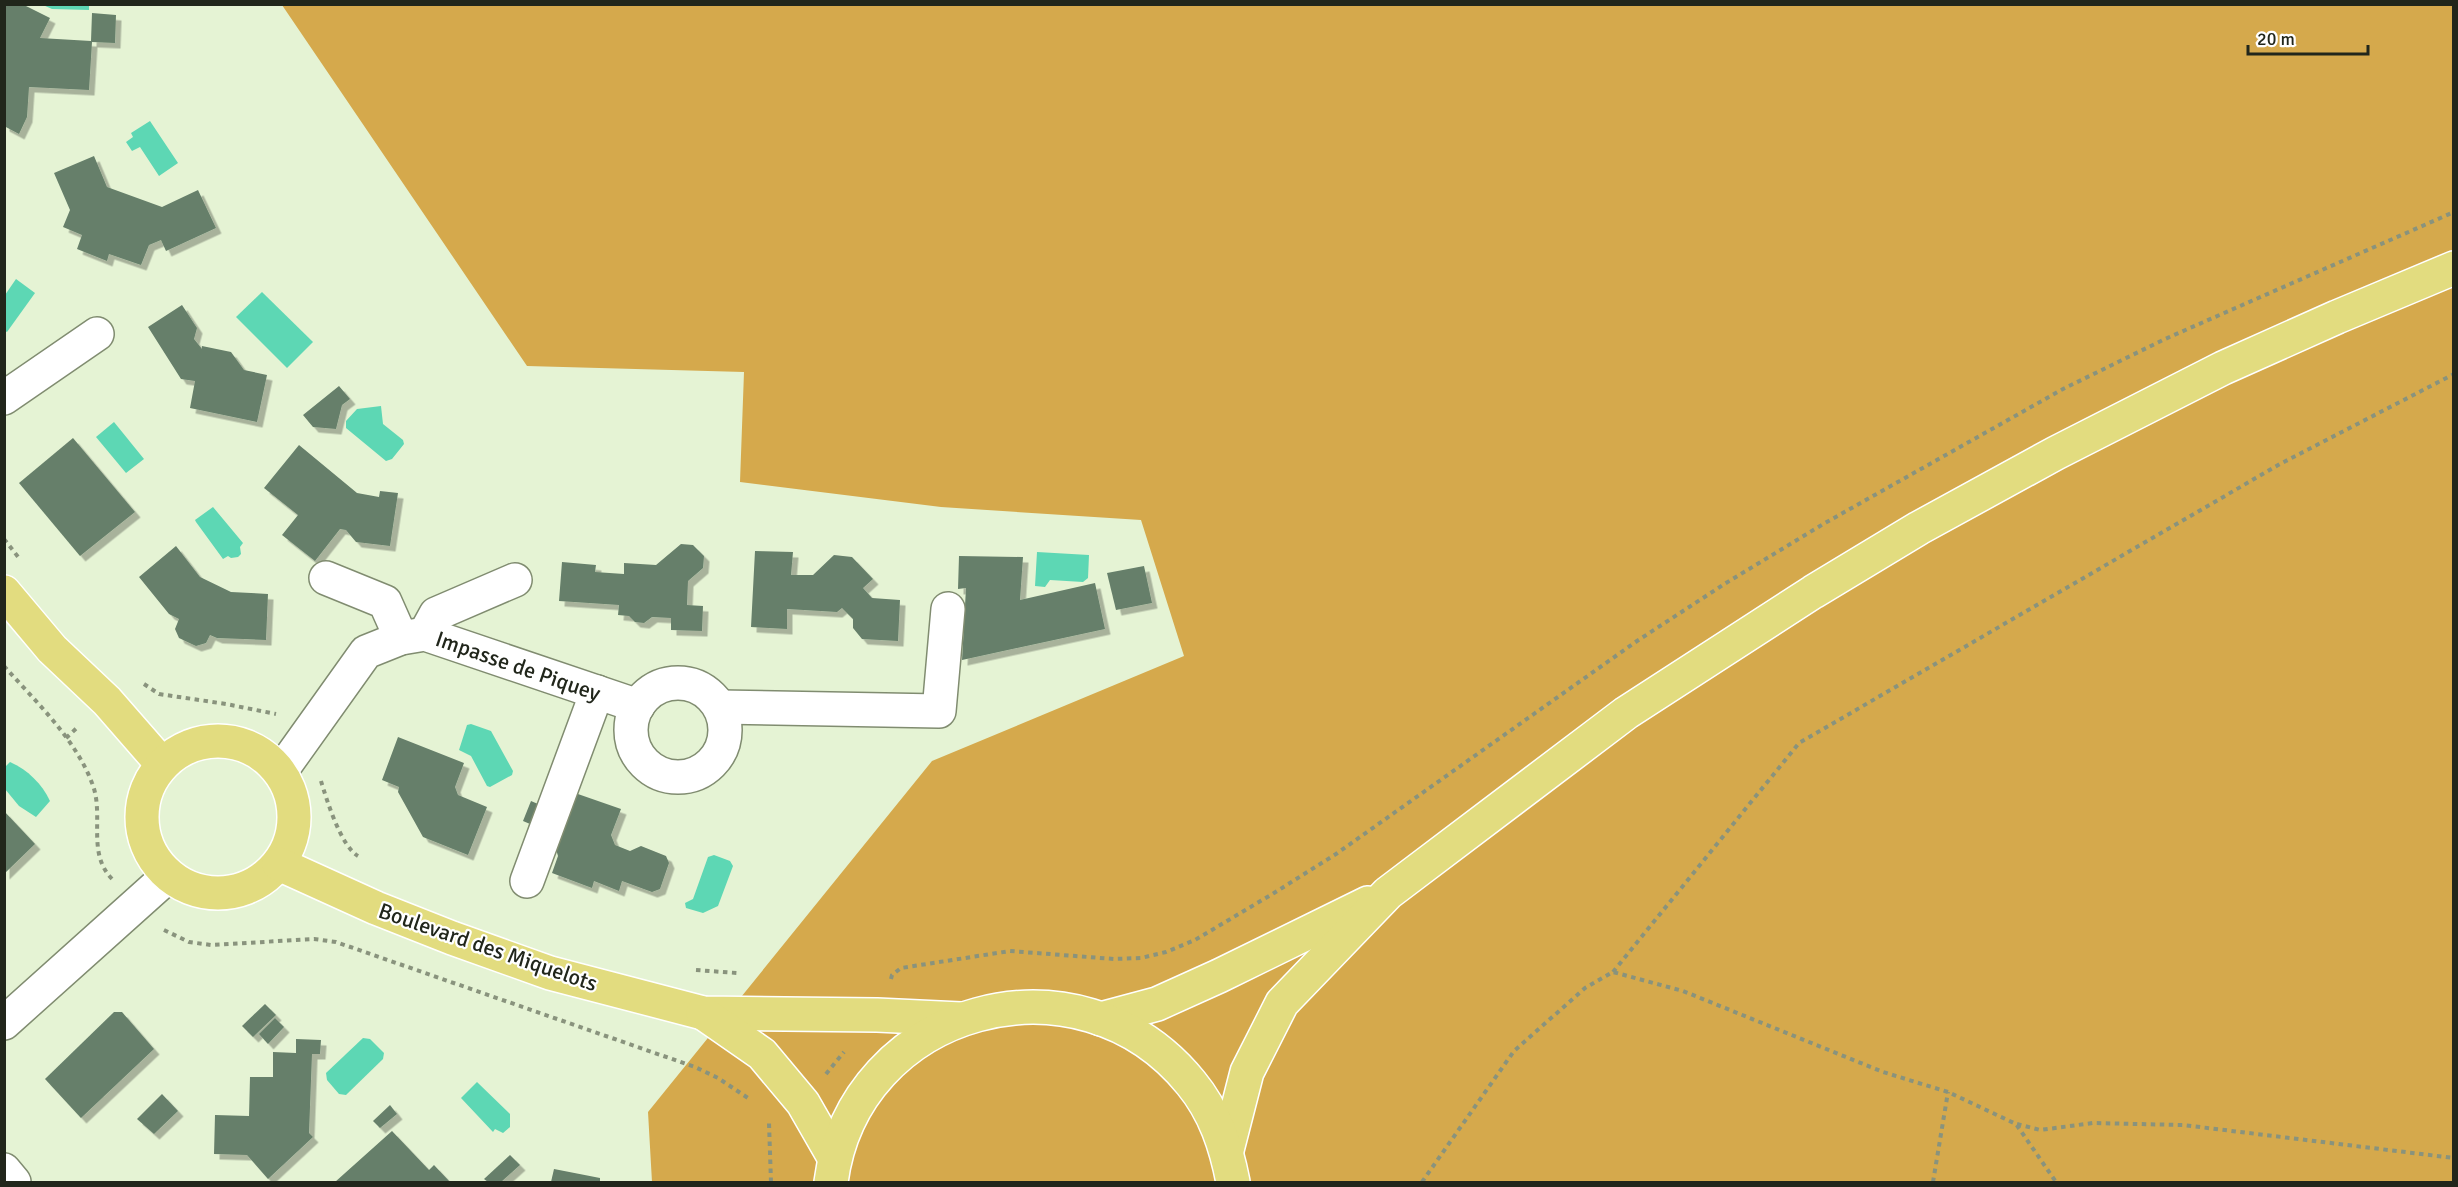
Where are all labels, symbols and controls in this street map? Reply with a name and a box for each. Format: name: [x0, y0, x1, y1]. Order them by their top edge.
scale bar: [2248, 18, 2368, 56]
text: 20 m: [2257, 28, 2295, 50]
street label: Impasse de Piquey: [432, 625, 605, 707]
street label: Boulevard des Miquelots: [375, 897, 601, 997]

